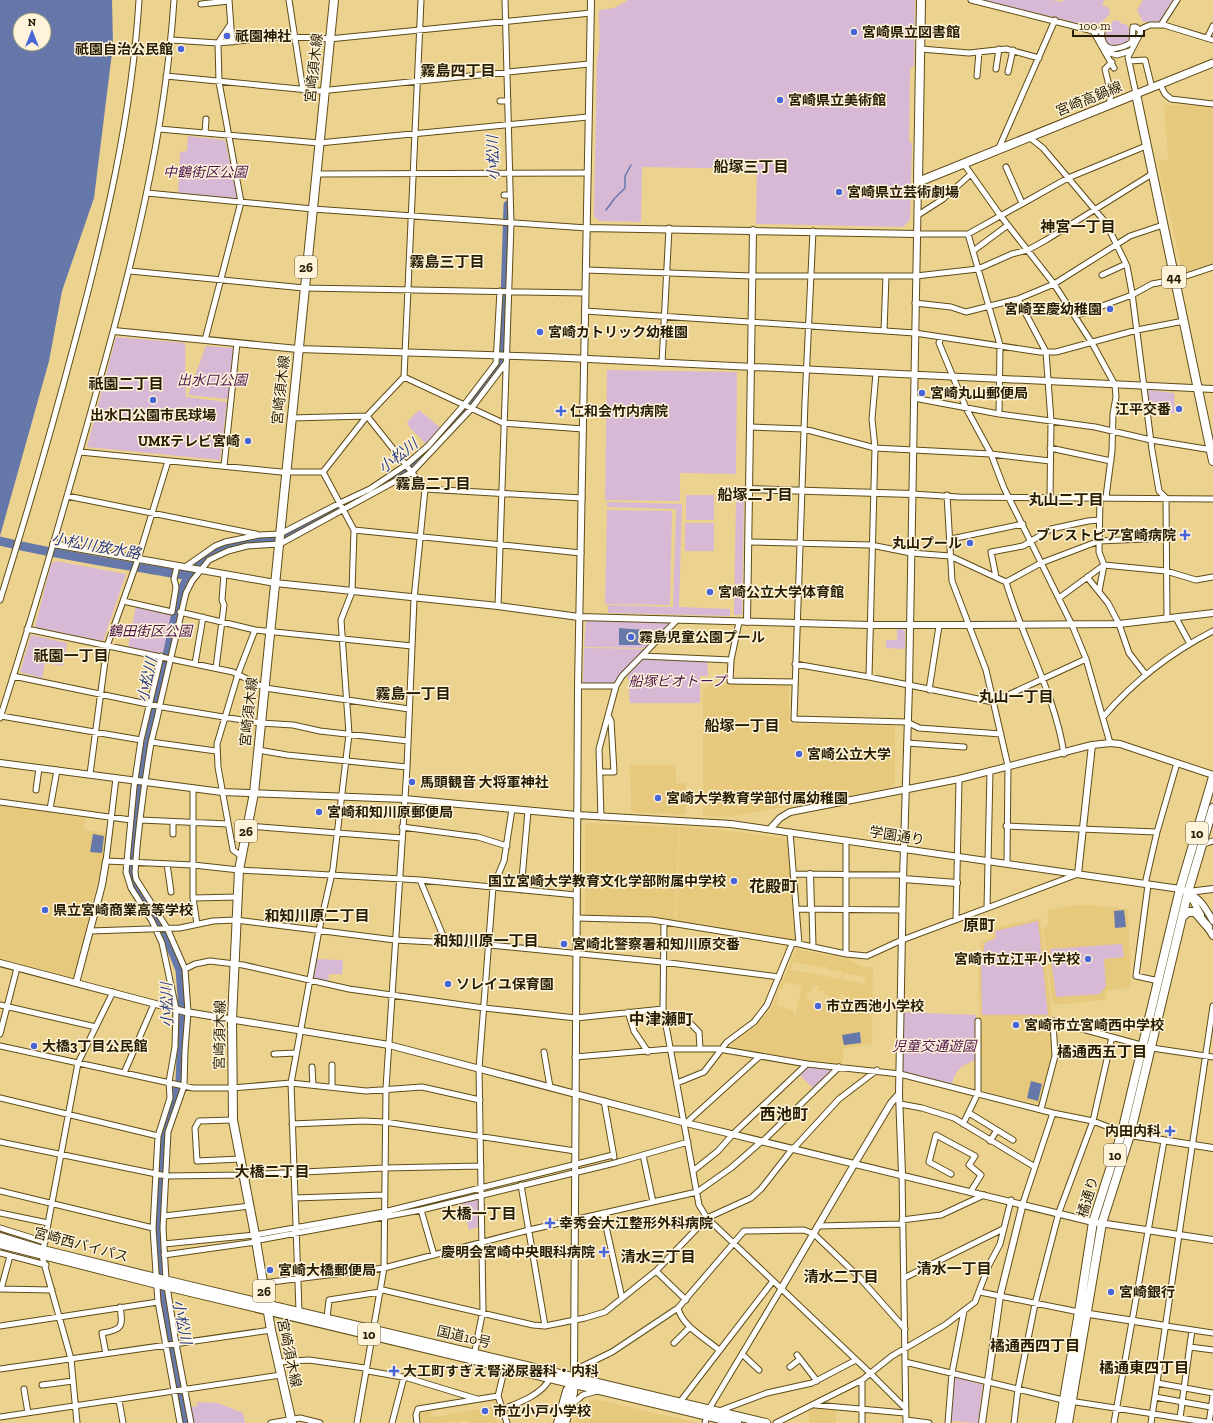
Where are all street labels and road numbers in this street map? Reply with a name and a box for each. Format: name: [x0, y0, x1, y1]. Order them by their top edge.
street label: 宮崎須木線: [302, 32, 326, 104]
street label: 宮崎高鍋線: [1053, 78, 1125, 120]
road number: 26: [295, 256, 317, 278]
road number: 44: [1162, 266, 1186, 288]
street label: 宮崎須木線: [269, 354, 293, 426]
street label: 宮崎須木線: [237, 676, 261, 748]
road number: 26: [235, 820, 257, 842]
road number: 10: [1186, 822, 1208, 844]
street label: 学園通り: [868, 823, 926, 849]
street label: 宮崎須木線: [211, 1000, 229, 1070]
road number: 10: [1104, 1144, 1126, 1166]
street label: 橘通り: [1074, 1174, 1102, 1220]
street label: 宮崎西バイパス: [32, 1224, 130, 1266]
road number: 26: [253, 1280, 275, 1302]
street label: 宮崎須木線: [273, 1317, 305, 1389]
street label: 国道10号: [435, 1322, 493, 1352]
road number: 10: [358, 1323, 380, 1345]

